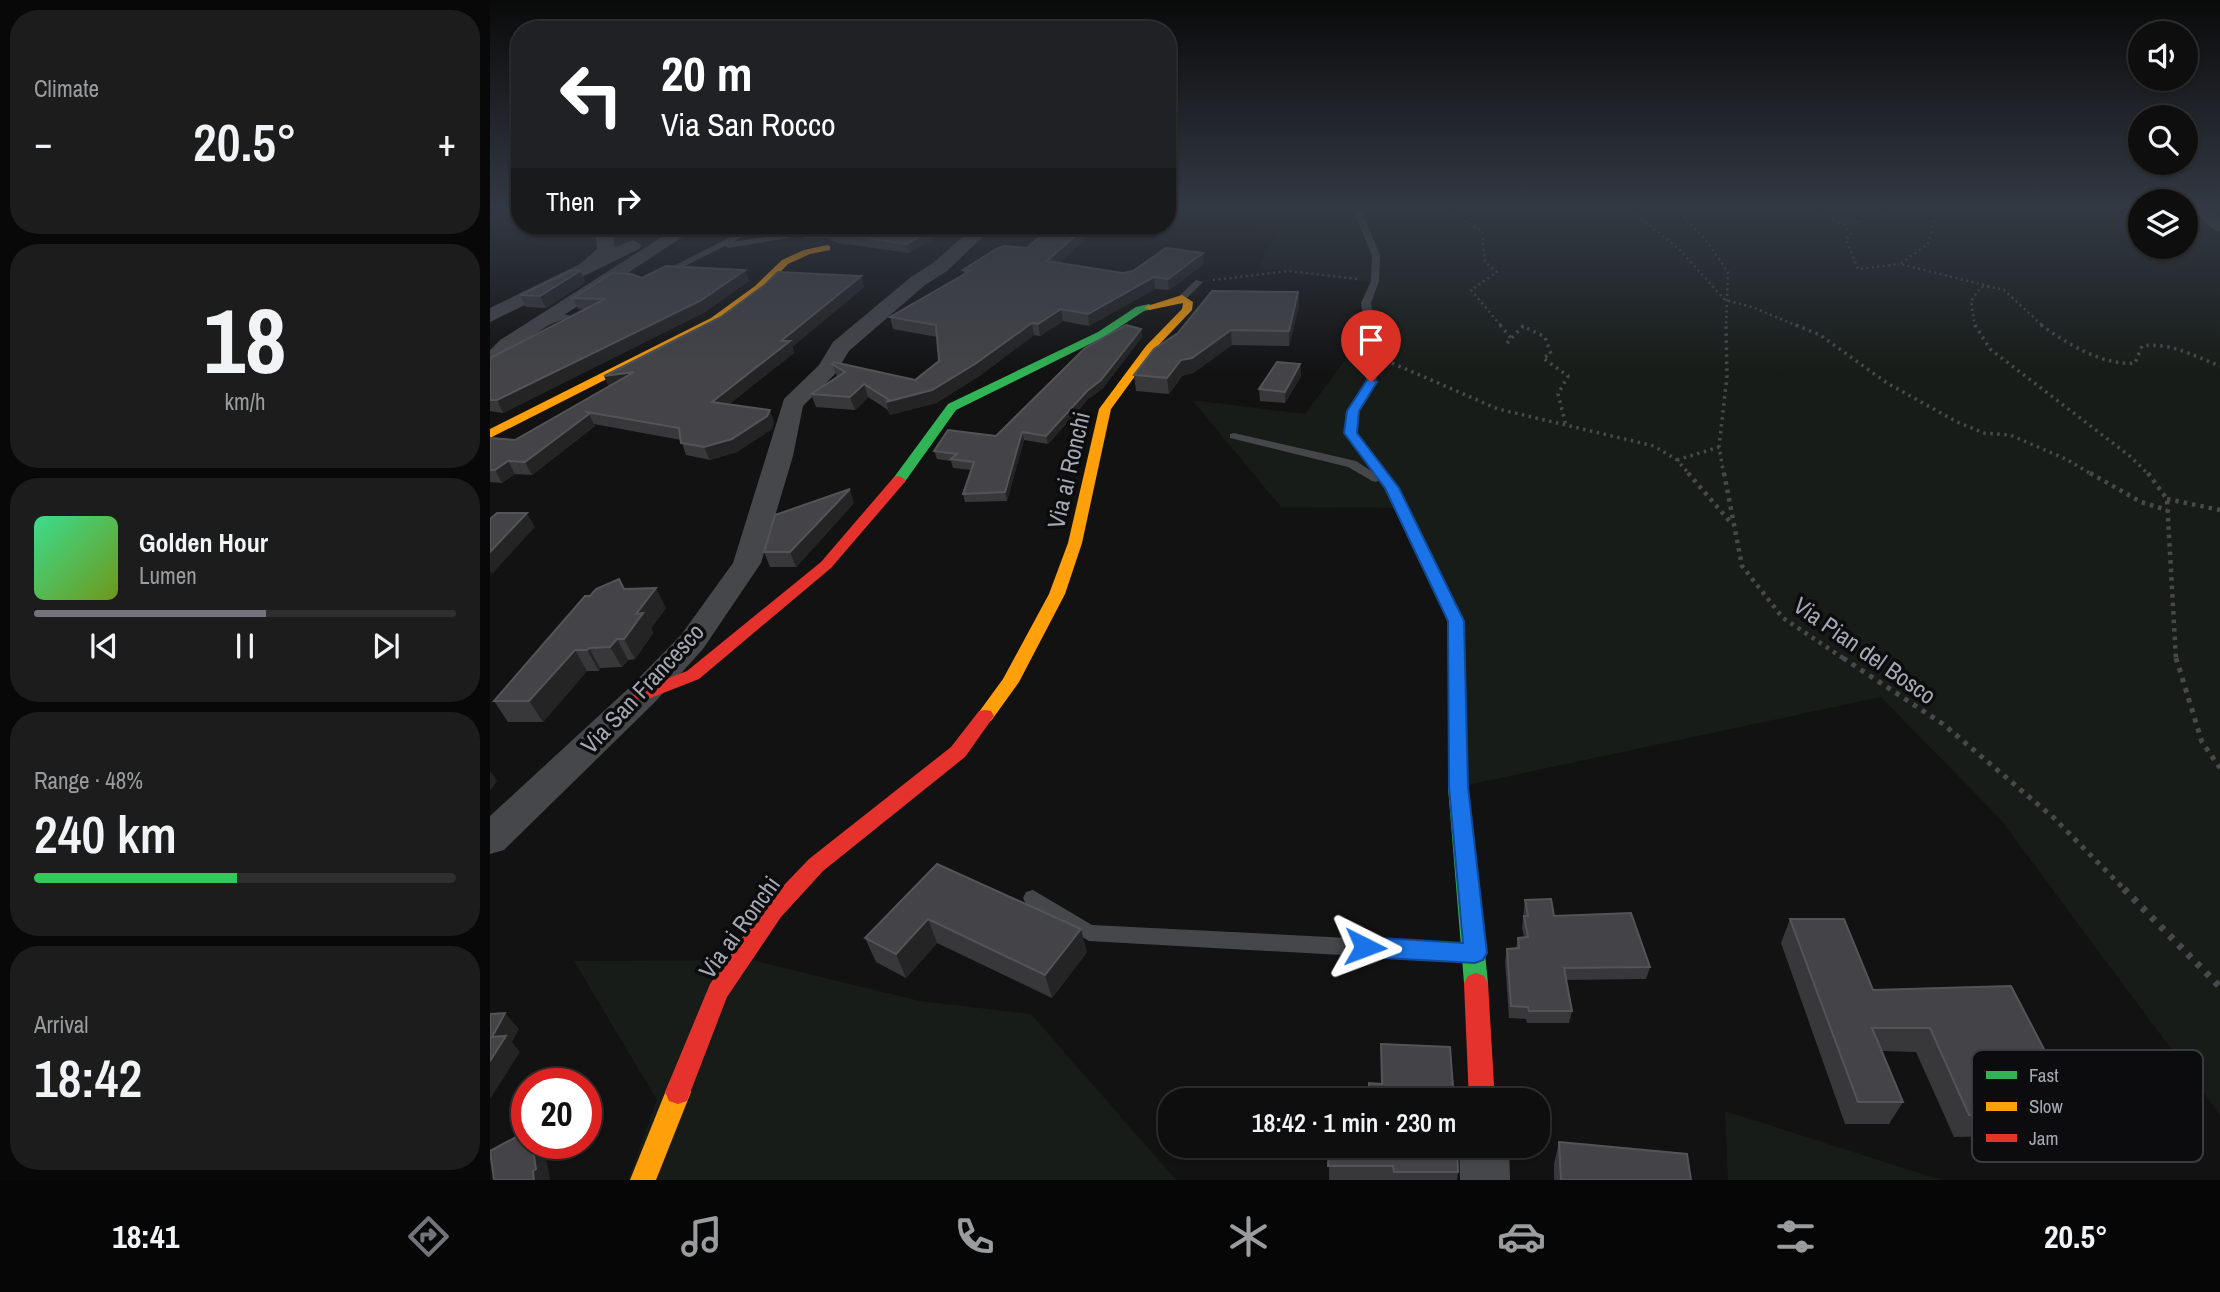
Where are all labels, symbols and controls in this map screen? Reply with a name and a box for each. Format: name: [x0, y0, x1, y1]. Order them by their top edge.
map controls: [2128, 21, 2198, 259]
button: sound: [2128, 21, 2198, 91]
text: 20 m: [661, 40, 753, 106]
icon: left: [546, 49, 637, 140]
text: Climate: [34, 73, 99, 104]
text: Via San Rocco: [661, 103, 836, 146]
button: search: [2128, 105, 2198, 175]
text: 20.5°: [193, 107, 297, 177]
text: −: [34, 117, 52, 168]
text: +: [438, 117, 456, 168]
icon: right: [609, 182, 647, 220]
text: Then: [546, 184, 595, 219]
button: layers: [2128, 189, 2198, 259]
text: 18: [204, 279, 287, 401]
pin: [1341, 310, 1401, 382]
icon: arrive: [1352, 321, 1390, 359]
text: km/h: [225, 386, 265, 417]
street label: Via ai Ronchi: [1039, 408, 1097, 532]
text: Golden Hour: [139, 525, 268, 560]
text: Lumen: [139, 560, 197, 591]
street label: Via Pian del Bosco: [1787, 589, 1943, 711]
street label: Via San Francesco: [573, 616, 711, 760]
icon: previous: [85, 627, 123, 665]
icon: pause: [226, 627, 264, 665]
icon: next: [367, 627, 405, 665]
text: Range · 48%: [34, 765, 143, 796]
text: 240 km: [34, 799, 177, 869]
street label: Via ai Ronchi: [691, 869, 787, 985]
position arrow: [1328, 910, 1402, 984]
text: Arrival: [34, 1009, 89, 1040]
text: 18:42: [34, 1043, 142, 1113]
legend: [1972, 1050, 2203, 1162]
text: Fast: [2029, 1062, 2059, 1088]
speed limit sign: 20: [511, 1068, 602, 1159]
text: Slow: [2029, 1093, 2064, 1119]
text: 18:42 · 1 min · 230 m: [1252, 1105, 1456, 1140]
text: Jam: [2029, 1125, 2058, 1151]
icon: directions: [404, 1212, 453, 1261]
icon: music: [677, 1212, 726, 1261]
icon: phone: [950, 1212, 999, 1261]
icon: climate: [1224, 1212, 1273, 1261]
icon: car: [1497, 1212, 1546, 1261]
icon: filters: [1771, 1212, 1820, 1261]
text: 18:41: [112, 1215, 179, 1258]
text: 20.5°: [2044, 1215, 2108, 1258]

